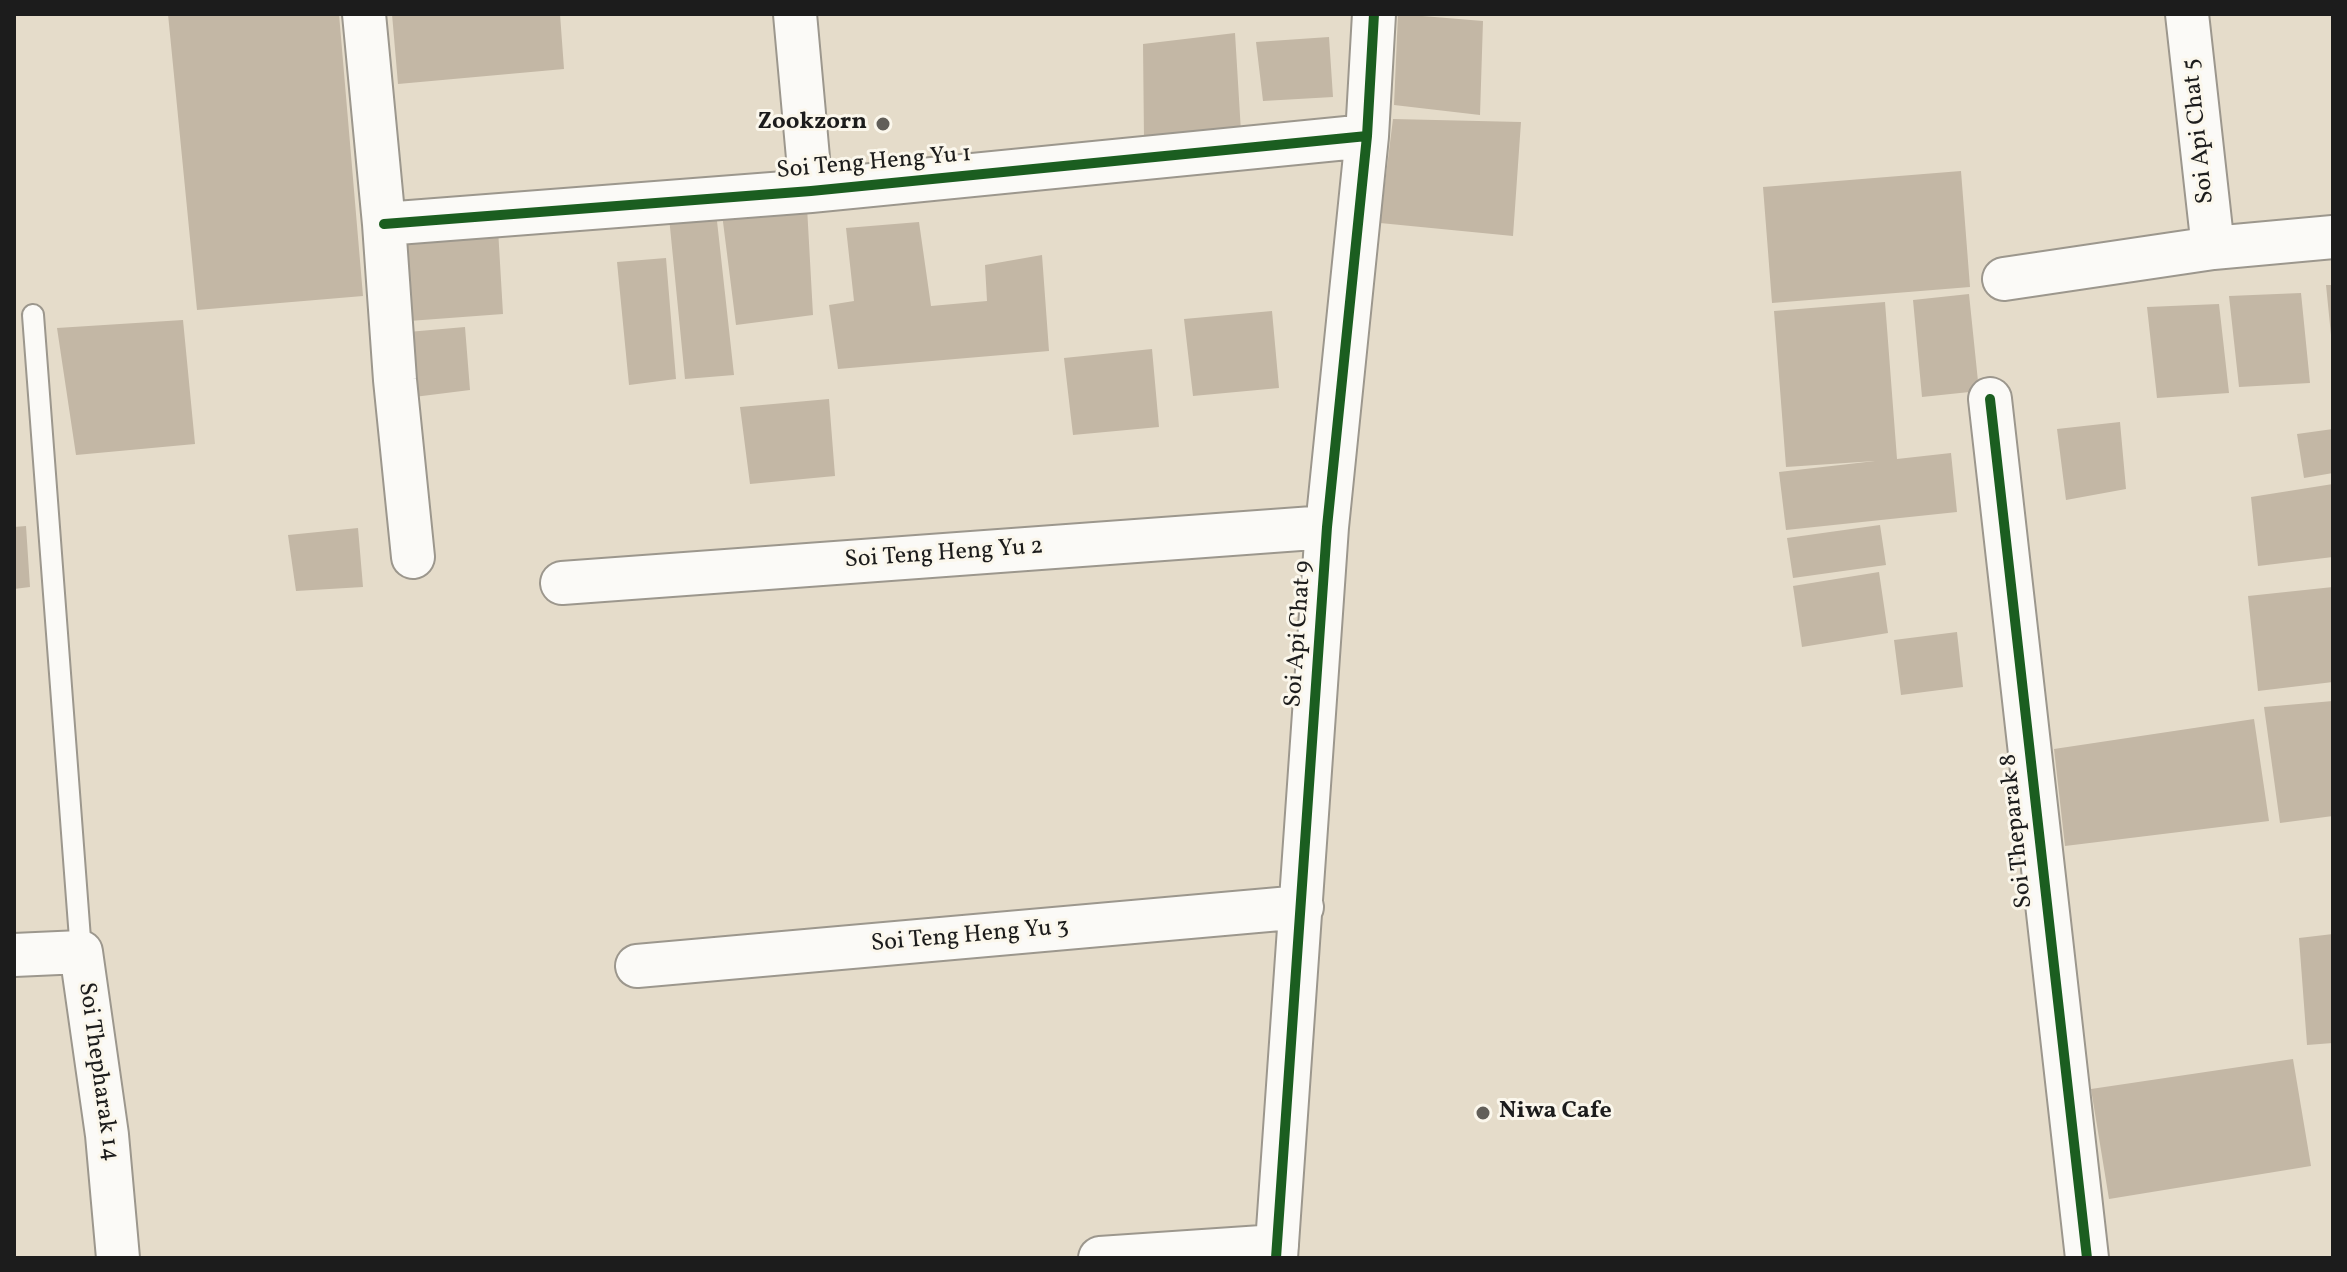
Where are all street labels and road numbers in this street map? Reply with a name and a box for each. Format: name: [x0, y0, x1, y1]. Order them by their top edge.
street label: Soi Api Chat 5: [2178, 57, 2222, 205]
street label: Soi Teng Heng Yu 1: [775, 141, 973, 187]
street label: Soi Teng Heng Yu 2: [844, 534, 1044, 576]
street label: Soi Api Chat 9: [1281, 560, 1319, 708]
street label: Soi Theparak 8: [1996, 752, 2040, 910]
street label: Soi Teng Heng Yu 3: [870, 914, 1070, 960]
street label: Soi Thepharak 14: [70, 981, 124, 1163]

